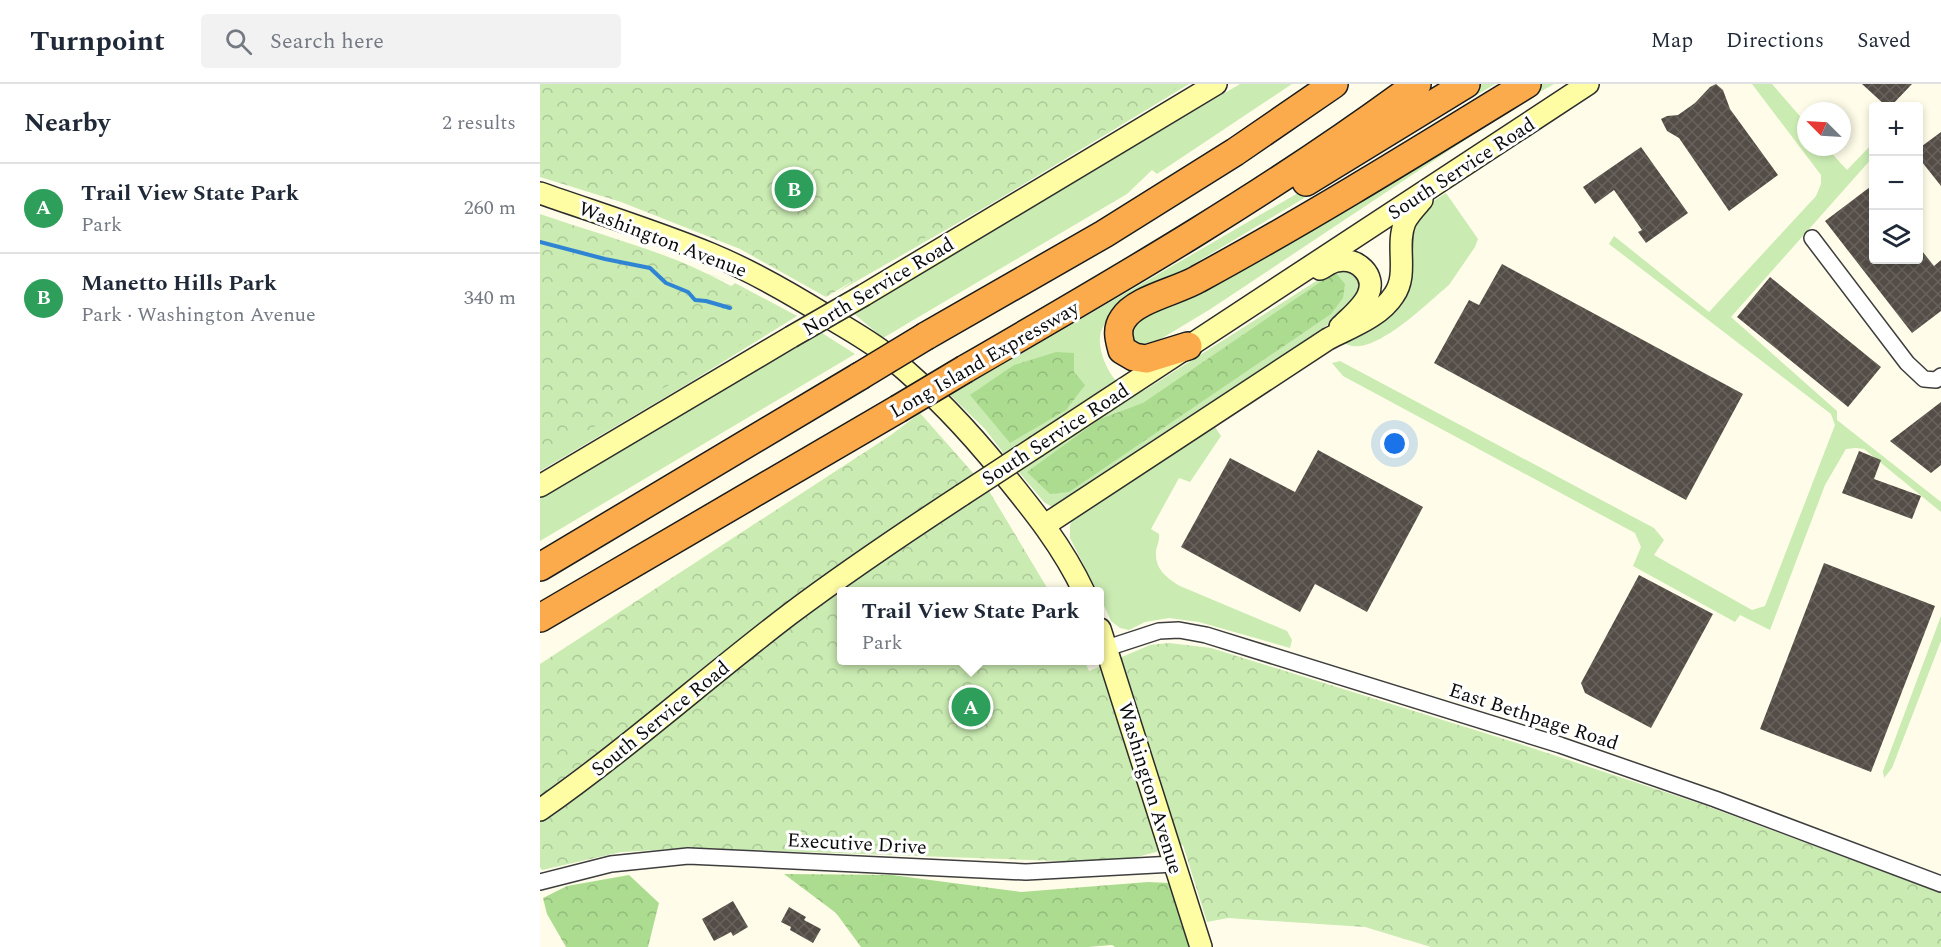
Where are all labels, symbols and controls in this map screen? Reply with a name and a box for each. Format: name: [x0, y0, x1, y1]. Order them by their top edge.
search box: [201, 14, 621, 68]
text: Turnpoint: [30, 20, 165, 63]
icon: search: [222, 25, 255, 58]
text: Search here: [270, 25, 384, 58]
text: Map: [1651, 25, 1693, 57]
text: Directions: [1726, 25, 1824, 57]
text: Saved: [1857, 25, 1911, 57]
north arrow: [1797, 102, 1851, 156]
map controls: [1869, 102, 1923, 264]
button: +: [1869, 102, 1923, 156]
text: Nearby: [24, 103, 110, 143]
text: 2 results: [442, 108, 516, 138]
street label: South Service Road: [1382, 110, 1541, 228]
button: −: [1869, 156, 1923, 210]
pin: B: [774, 166, 814, 212]
text: Trail View State Park: [81, 177, 299, 210]
text: A: [36, 193, 51, 223]
text: 260 m: [464, 193, 516, 223]
street label: Washington Avenue: [574, 194, 751, 286]
text: Park: [81, 210, 122, 240]
button: layers: [1869, 210, 1923, 264]
street label: North Service Road: [797, 230, 960, 344]
text: Manetto Hills Park: [81, 267, 277, 300]
text: B: [36, 283, 51, 313]
text: 340 m: [464, 283, 516, 313]
street label: Long Island Expressway: [884, 293, 1086, 426]
text: Park · Washington Avenue: [81, 300, 316, 330]
street label: South Service Road: [976, 376, 1135, 494]
your location: [1380, 429, 1409, 458]
popup: [837, 587, 1104, 665]
text: Trail View State Park: [862, 595, 1079, 628]
text: Park: [862, 628, 903, 658]
street label: South Service Road: [585, 653, 736, 784]
street label: East Bethpage Road: [1445, 675, 1622, 759]
pin: A: [952, 684, 990, 730]
street label: Washington Avenue: [1110, 699, 1190, 878]
street label: Executive Drive: [786, 825, 928, 863]

